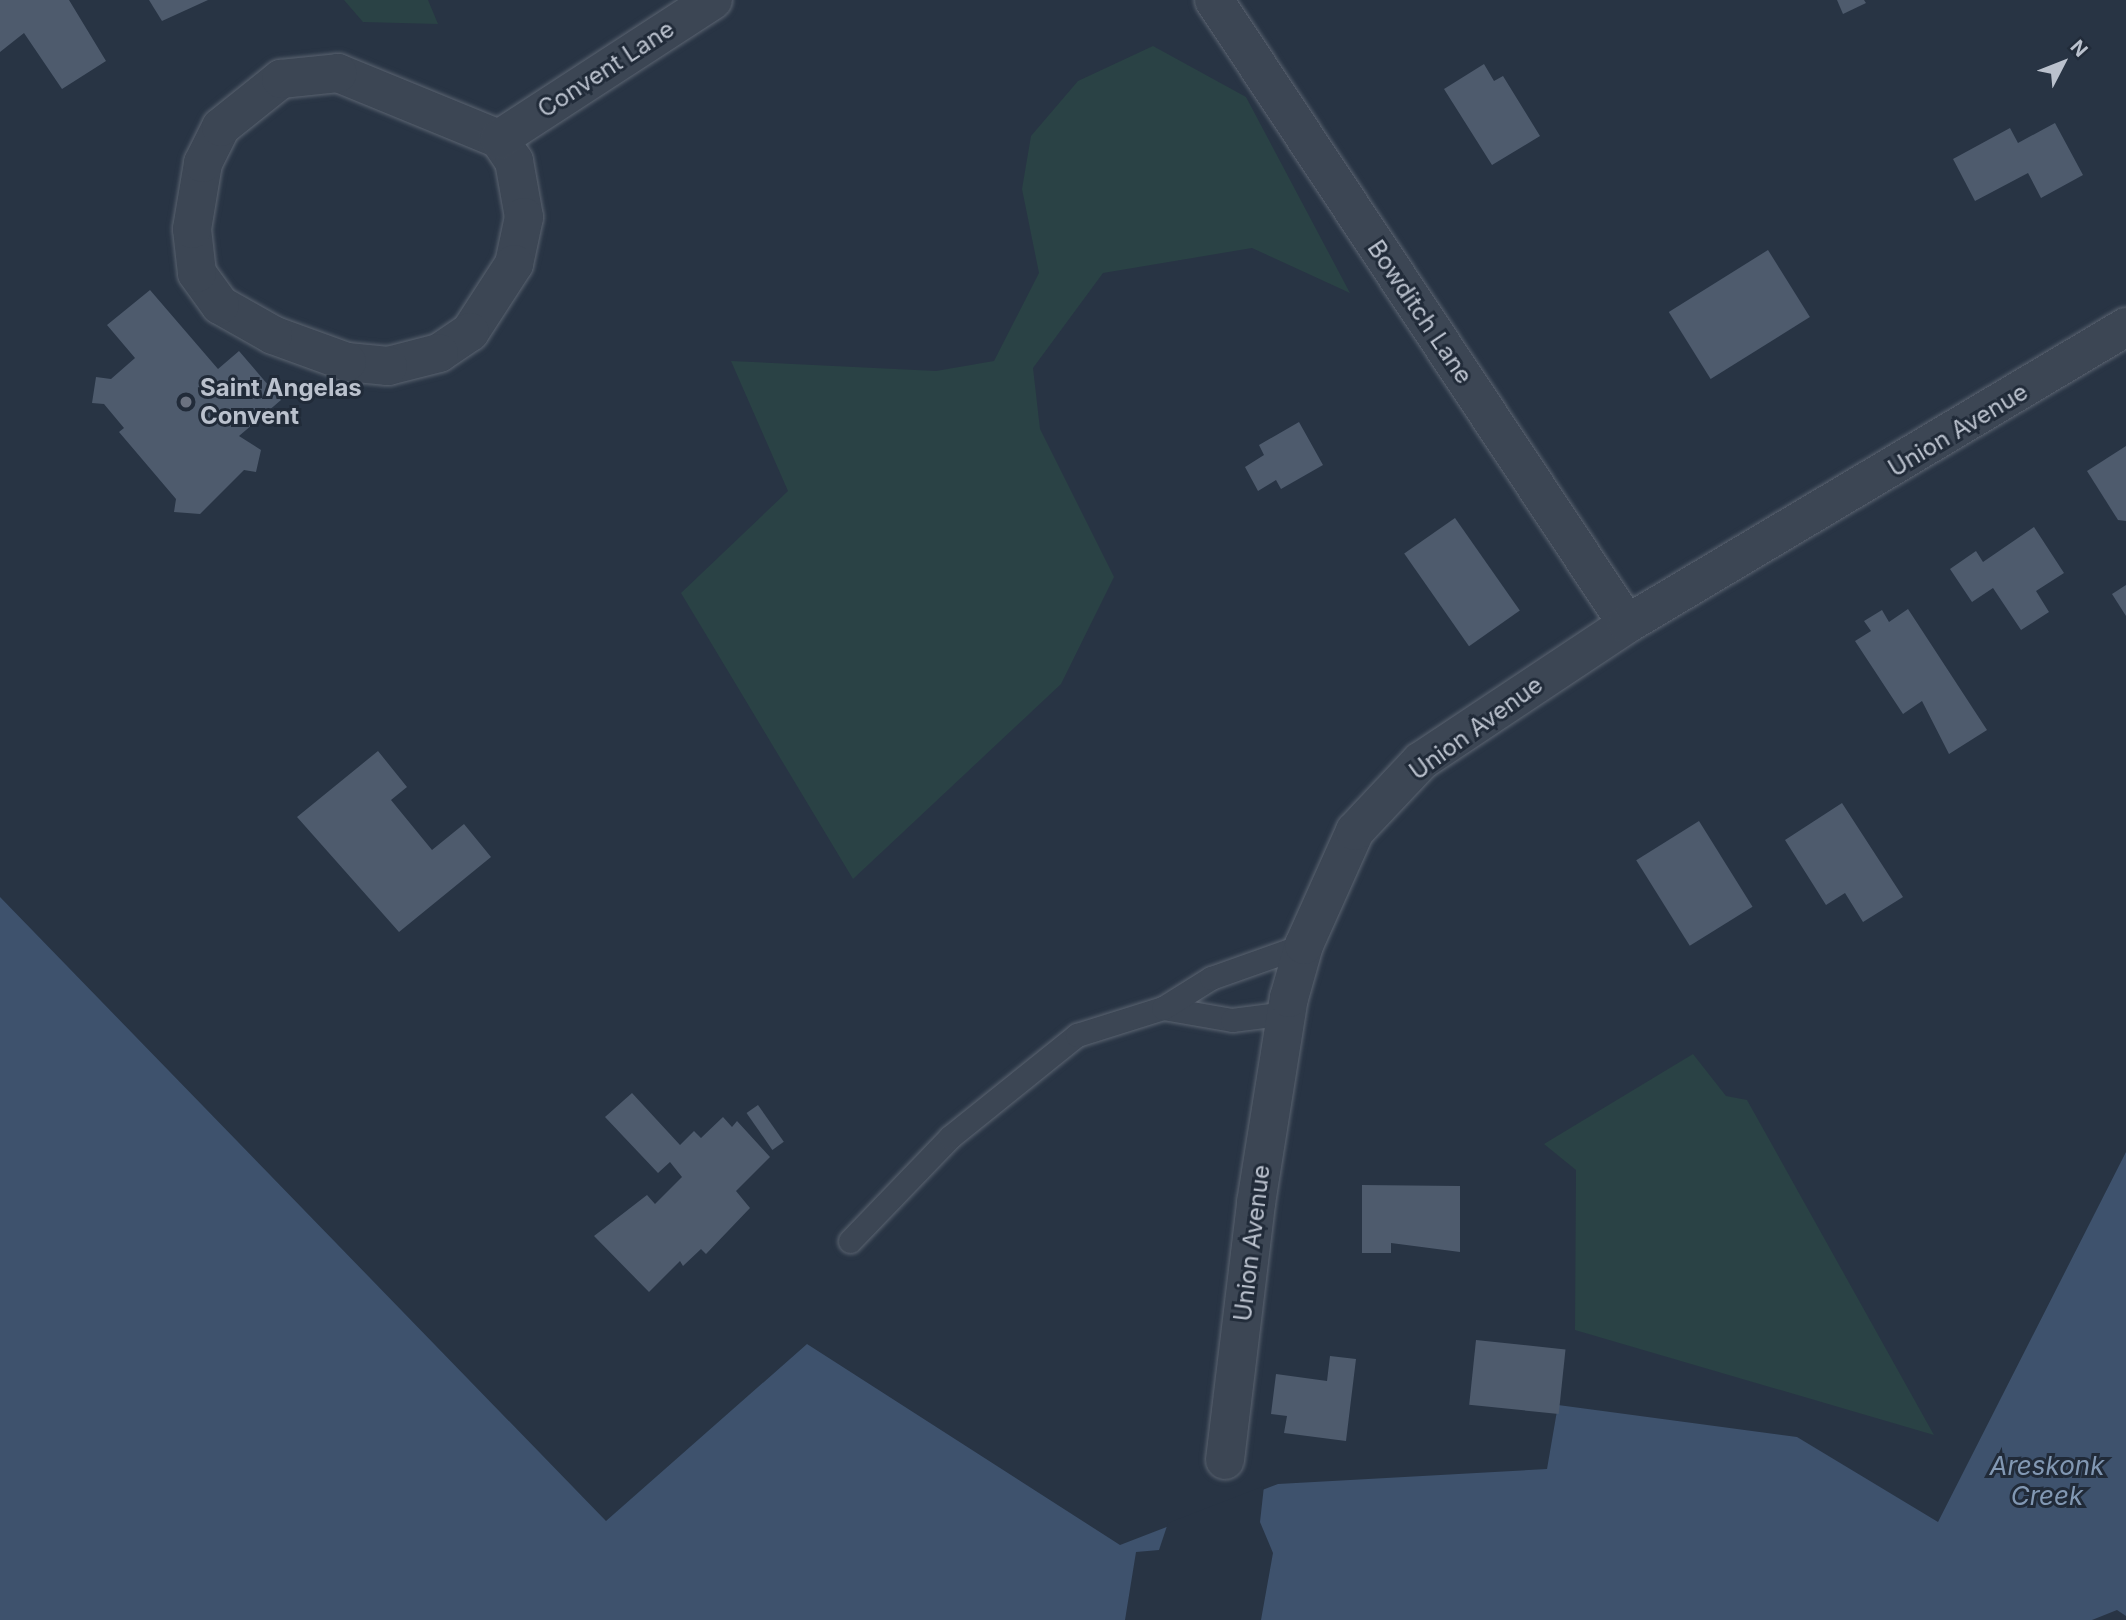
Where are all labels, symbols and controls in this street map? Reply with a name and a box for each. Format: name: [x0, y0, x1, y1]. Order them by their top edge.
street label: Convent Lane: [532, 14, 680, 124]
north arrow: [2028, 28, 2098, 98]
text: N: [2066, 36, 2092, 62]
street label: Bowditch Lane: [1361, 235, 1479, 389]
place label: Saint Angelas Convent: [200, 374, 362, 430]
street label: Union Avenue: [1883, 377, 2033, 483]
marker: Saint Angelas Convent: [178, 394, 194, 410]
street label: Union Avenue: [1404, 670, 1548, 786]
street label: Union Avenue: [1228, 1163, 1276, 1323]
water label: Areskonk Creek: [1990, 1450, 2104, 1512]

